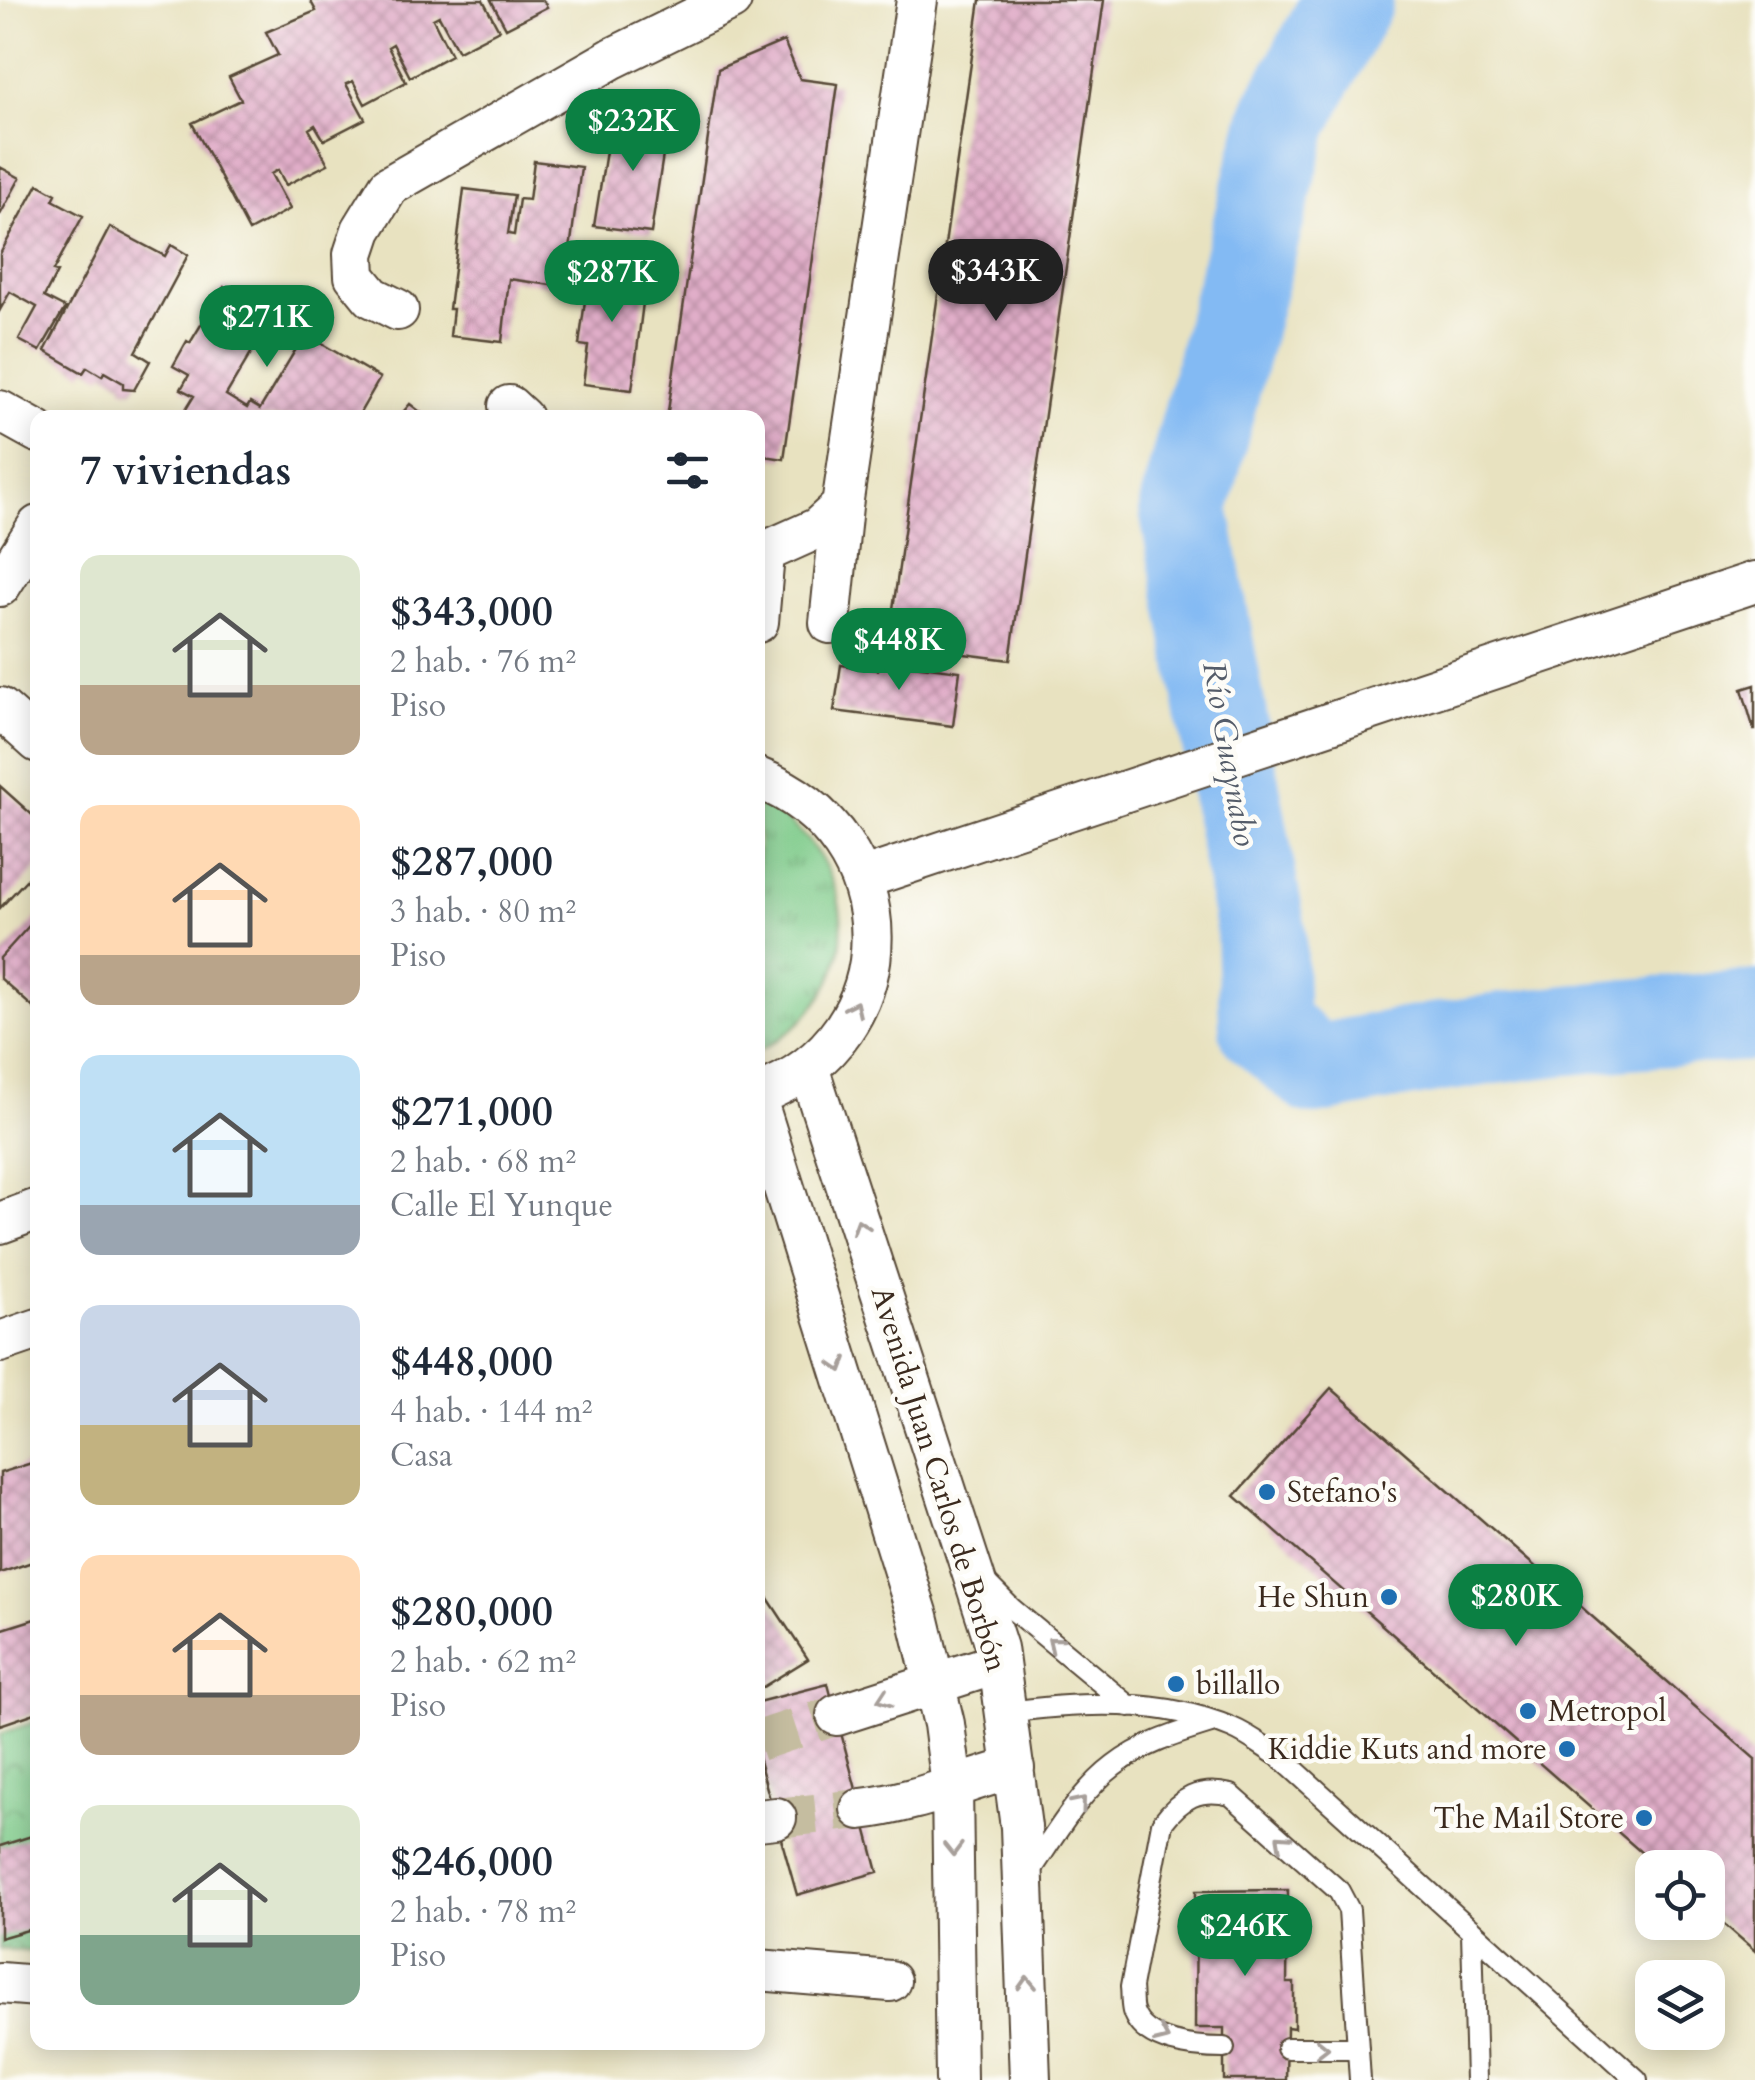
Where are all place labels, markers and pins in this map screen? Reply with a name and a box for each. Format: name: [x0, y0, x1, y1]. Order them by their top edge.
pin: $232K: [563, 89, 703, 174]
pin: $343K: [926, 239, 1066, 324]
pin: $287K: [542, 240, 682, 325]
pin: $271K: [197, 285, 337, 370]
pin: $448K: [829, 608, 969, 693]
place label: Stefano's: [1287, 1472, 1397, 1513]
marker: Stefano's: [1256, 1481, 1278, 1503]
pin: $280K: [1446, 1564, 1586, 1649]
place label: He Shun: [1257, 1577, 1369, 1618]
marker: He Shun: [1378, 1586, 1400, 1608]
place label: billallo: [1196, 1664, 1280, 1705]
marker: billallo: [1165, 1673, 1187, 1695]
place label: Metropol: [1548, 1691, 1667, 1732]
marker: Metropol: [1517, 1700, 1539, 1722]
place label: Kiddie Kuts and more: [1268, 1729, 1547, 1770]
marker: Kiddie Kuts and more: [1556, 1738, 1578, 1760]
place label: The Mail Store: [1433, 1798, 1624, 1839]
marker: The Mail Store: [1633, 1807, 1655, 1829]
pin: $246K: [1175, 1894, 1315, 1979]

